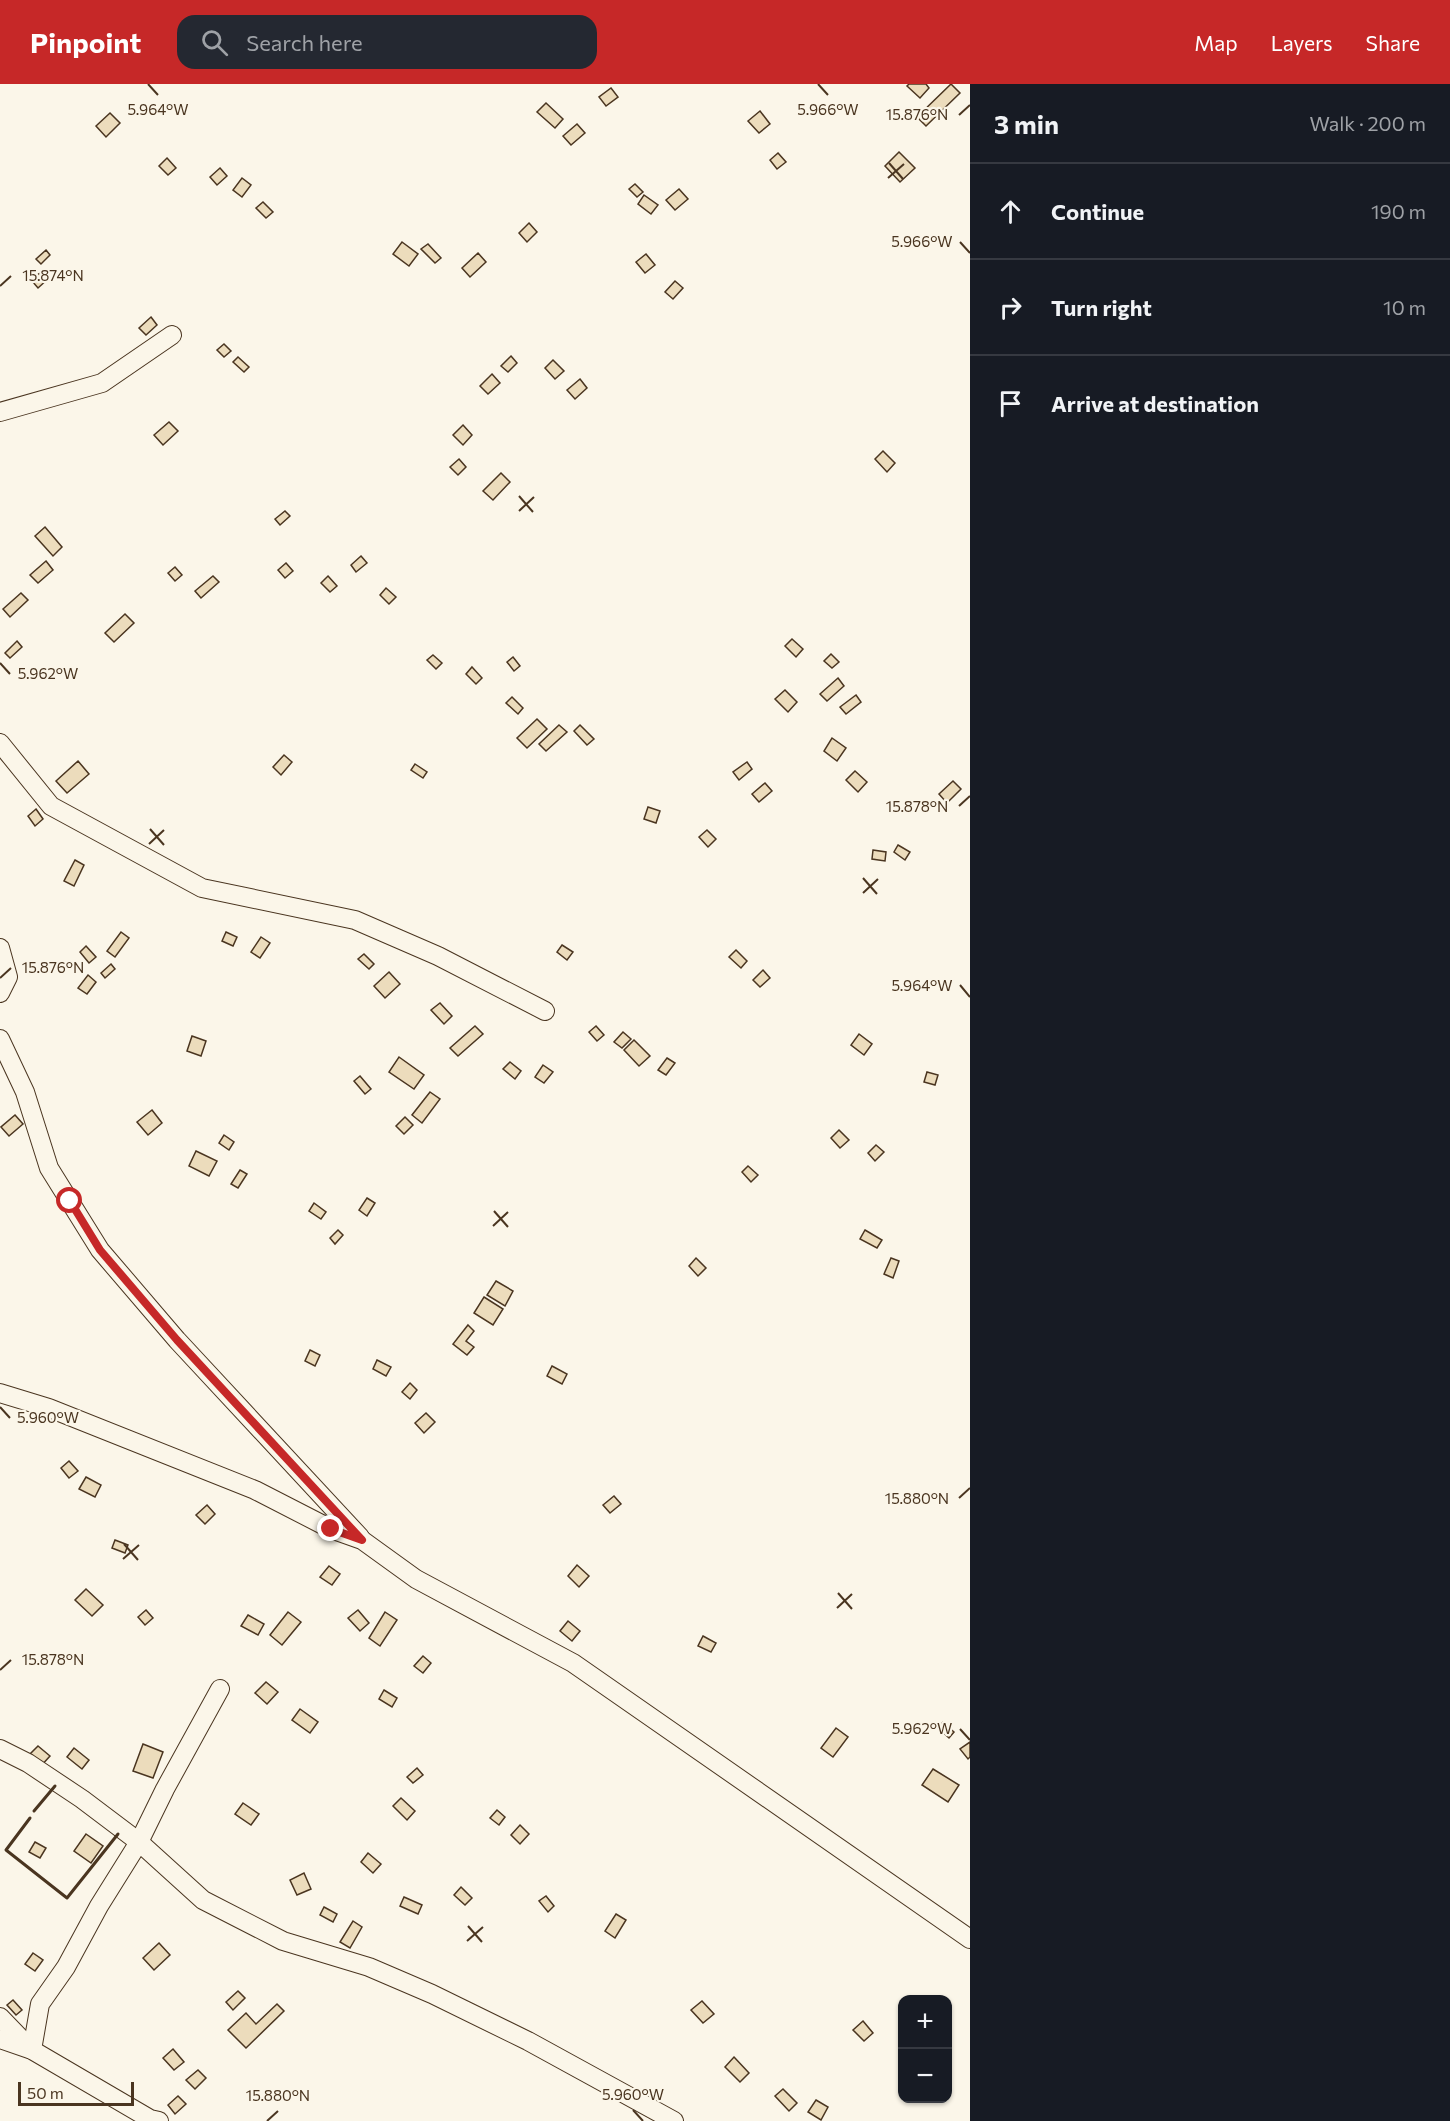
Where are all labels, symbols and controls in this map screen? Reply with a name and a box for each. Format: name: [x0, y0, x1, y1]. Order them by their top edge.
search box: [177, 15, 597, 69]
text: Pinpoint: [30, 25, 141, 59]
icon: search: [198, 26, 231, 59]
text: Search here: [246, 29, 363, 56]
text: Map: [1194, 30, 1238, 55]
text: Layers: [1271, 30, 1333, 55]
text: Share: [1366, 30, 1420, 55]
text: 5.964°W: [127, 100, 189, 118]
text: 5.966°W: [797, 100, 859, 118]
text: 15.876°N: [886, 105, 948, 123]
text: 3 min: [994, 108, 1059, 139]
text: Walk · 200 m: [1309, 111, 1426, 135]
icon: ahead: [994, 195, 1027, 228]
text: Continue: [1051, 198, 1144, 225]
text: 190 m: [1371, 199, 1426, 223]
text: 5.966°W: [891, 232, 953, 250]
text: 15.874°N: [22, 266, 84, 284]
icon: right: [994, 291, 1027, 324]
text: Turn right: [1051, 294, 1152, 321]
text: 10 m: [1383, 295, 1426, 319]
icon: arrive: [994, 387, 1027, 420]
text: Arrive at destination: [1051, 390, 1259, 417]
text: 5.962°W: [18, 664, 78, 682]
text: 15.878°N: [886, 797, 948, 815]
text: 15.876°N: [22, 958, 84, 976]
text: 5.964°W: [891, 976, 953, 994]
route start: [56, 1187, 82, 1213]
text: 5.960°W: [17, 1408, 79, 1426]
text: 15.880°N: [885, 1489, 949, 1507]
route end: [317, 1515, 343, 1541]
text: 15.878°N: [22, 1650, 84, 1668]
text: 5.962°W: [892, 1719, 952, 1737]
map controls: [898, 1995, 952, 2103]
button: +: [898, 1995, 952, 2049]
button: −: [898, 2049, 952, 2103]
scale bar: [18, 2079, 134, 2106]
text: 50 m: [27, 2083, 64, 2102]
text: 5.960°W: [602, 2085, 664, 2103]
text: 15.880°N: [246, 2086, 310, 2104]

